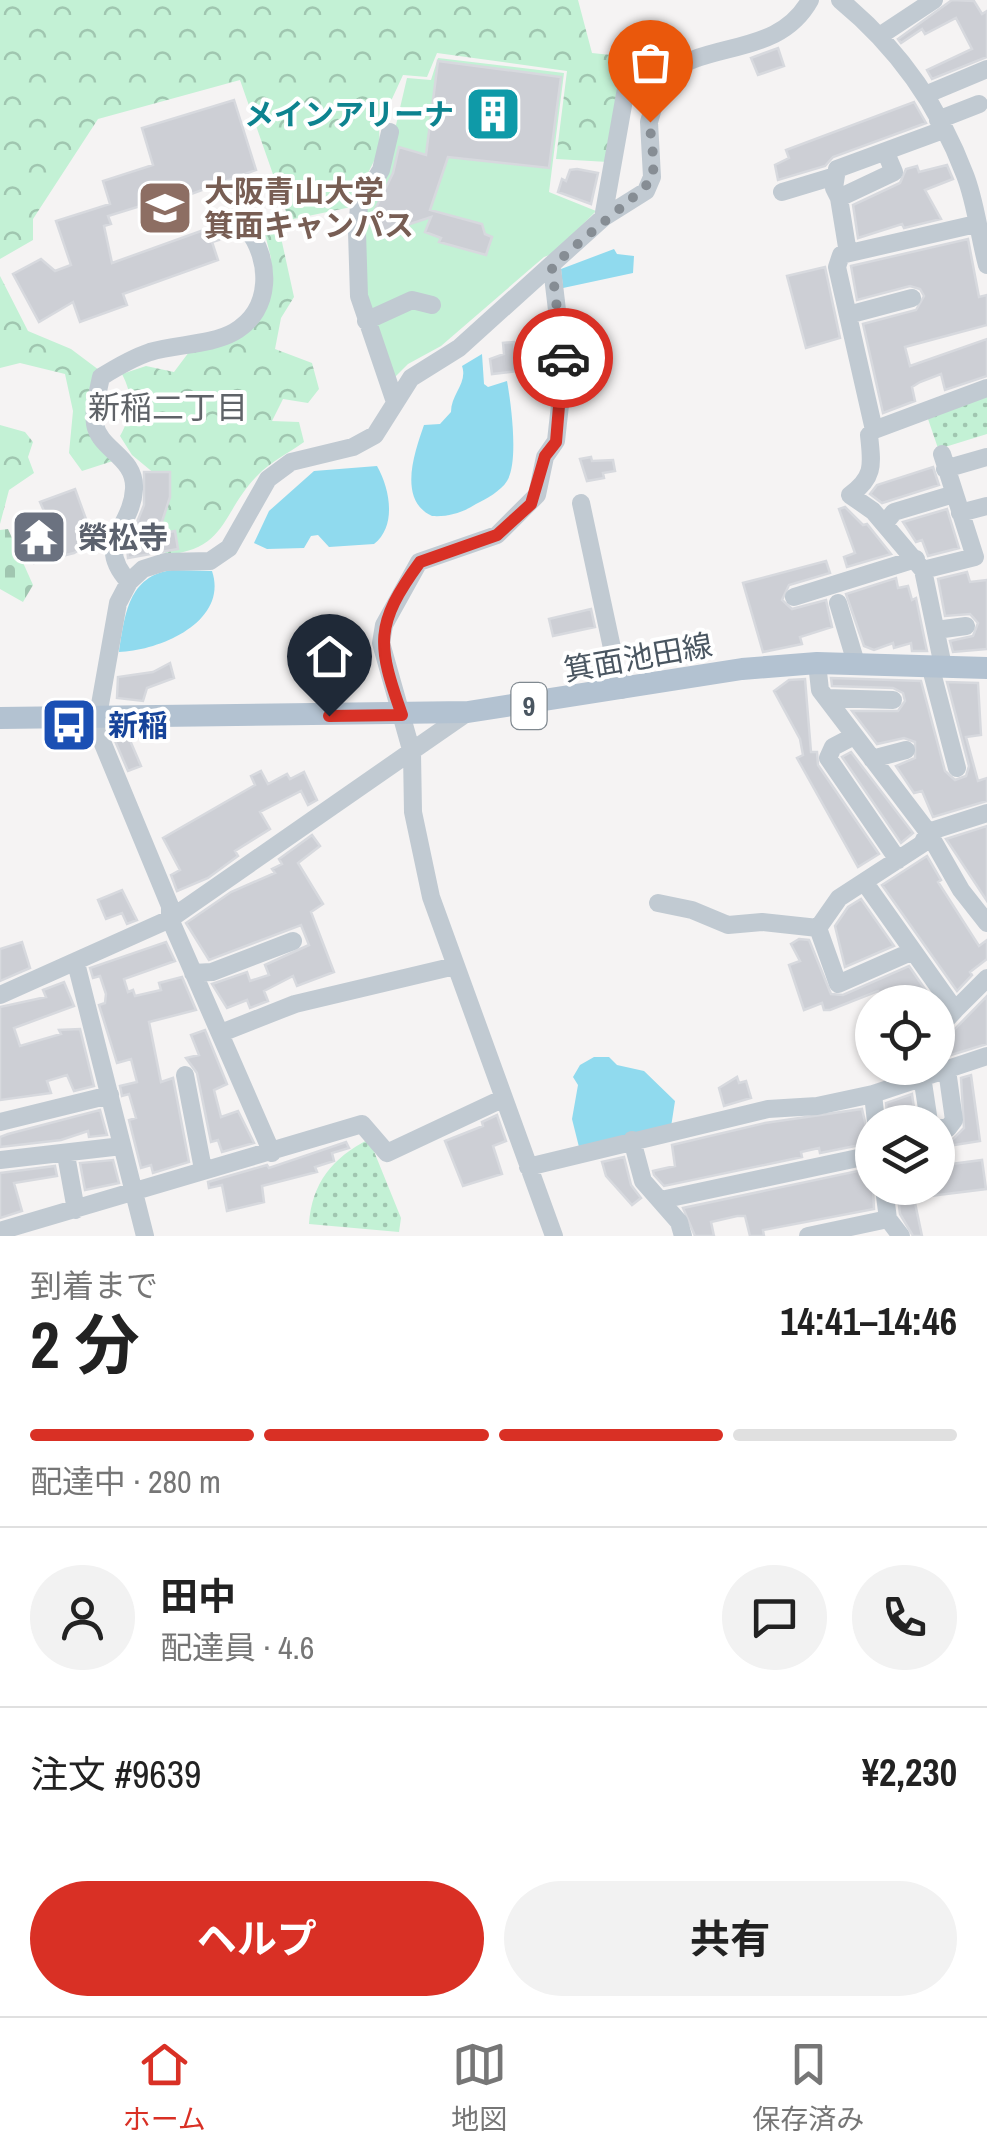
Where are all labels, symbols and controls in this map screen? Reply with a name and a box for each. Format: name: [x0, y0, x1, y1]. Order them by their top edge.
pin: [608, 20, 693, 123]
icon: bag: [623, 35, 678, 90]
building icon: メインアリーナ: [463, 84, 523, 144]
place label: メインアリーナ: [244, 94, 454, 134]
place label: 大阪青山大学 箕面キャンパス: [204, 171, 414, 245]
school or university icon: 大阪青山大学 箕面キャンパス: [135, 178, 195, 238]
courier: [513, 308, 613, 408]
icon: car: [536, 331, 591, 386]
district label: 新稲二丁目: [88, 386, 248, 429]
temple icon: 榮松寺: [9, 507, 69, 567]
place label: 榮松寺: [78, 517, 168, 557]
pin: [287, 614, 372, 717]
street label: 箕面池田線: [561, 624, 715, 690]
icon: home: [302, 629, 357, 684]
road number: 9: [512, 683, 546, 729]
bus stop icon: 新稲: [39, 695, 99, 755]
place label: 新稲: [108, 705, 168, 745]
map controls: [855, 985, 955, 1205]
button: locate: [855, 985, 955, 1085]
button: layers: [855, 1105, 955, 1205]
text: 到着まで: [30, 1264, 158, 1307]
text: 14:41–14:46: [780, 1296, 957, 1347]
text: 2 分: [30, 1301, 139, 1388]
text: 配達中 · 280 m: [30, 1460, 221, 1503]
button: person: [30, 1565, 135, 1670]
button: chat: [722, 1565, 827, 1670]
button: phone: [852, 1565, 957, 1670]
text: 田中: [160, 1571, 236, 1622]
text: 配達員 · 4.6: [160, 1626, 314, 1669]
text: ¥2,230: [862, 1747, 957, 1798]
text: 注文 #9639: [30, 1749, 201, 1800]
button: ヘルプ: [30, 1881, 484, 1996]
button: 共有: [504, 1881, 957, 1996]
tab: ホーム: [123, 2037, 206, 2138]
tab: 地図: [451, 2037, 507, 2138]
tab: 保存済み: [752, 2037, 864, 2138]

